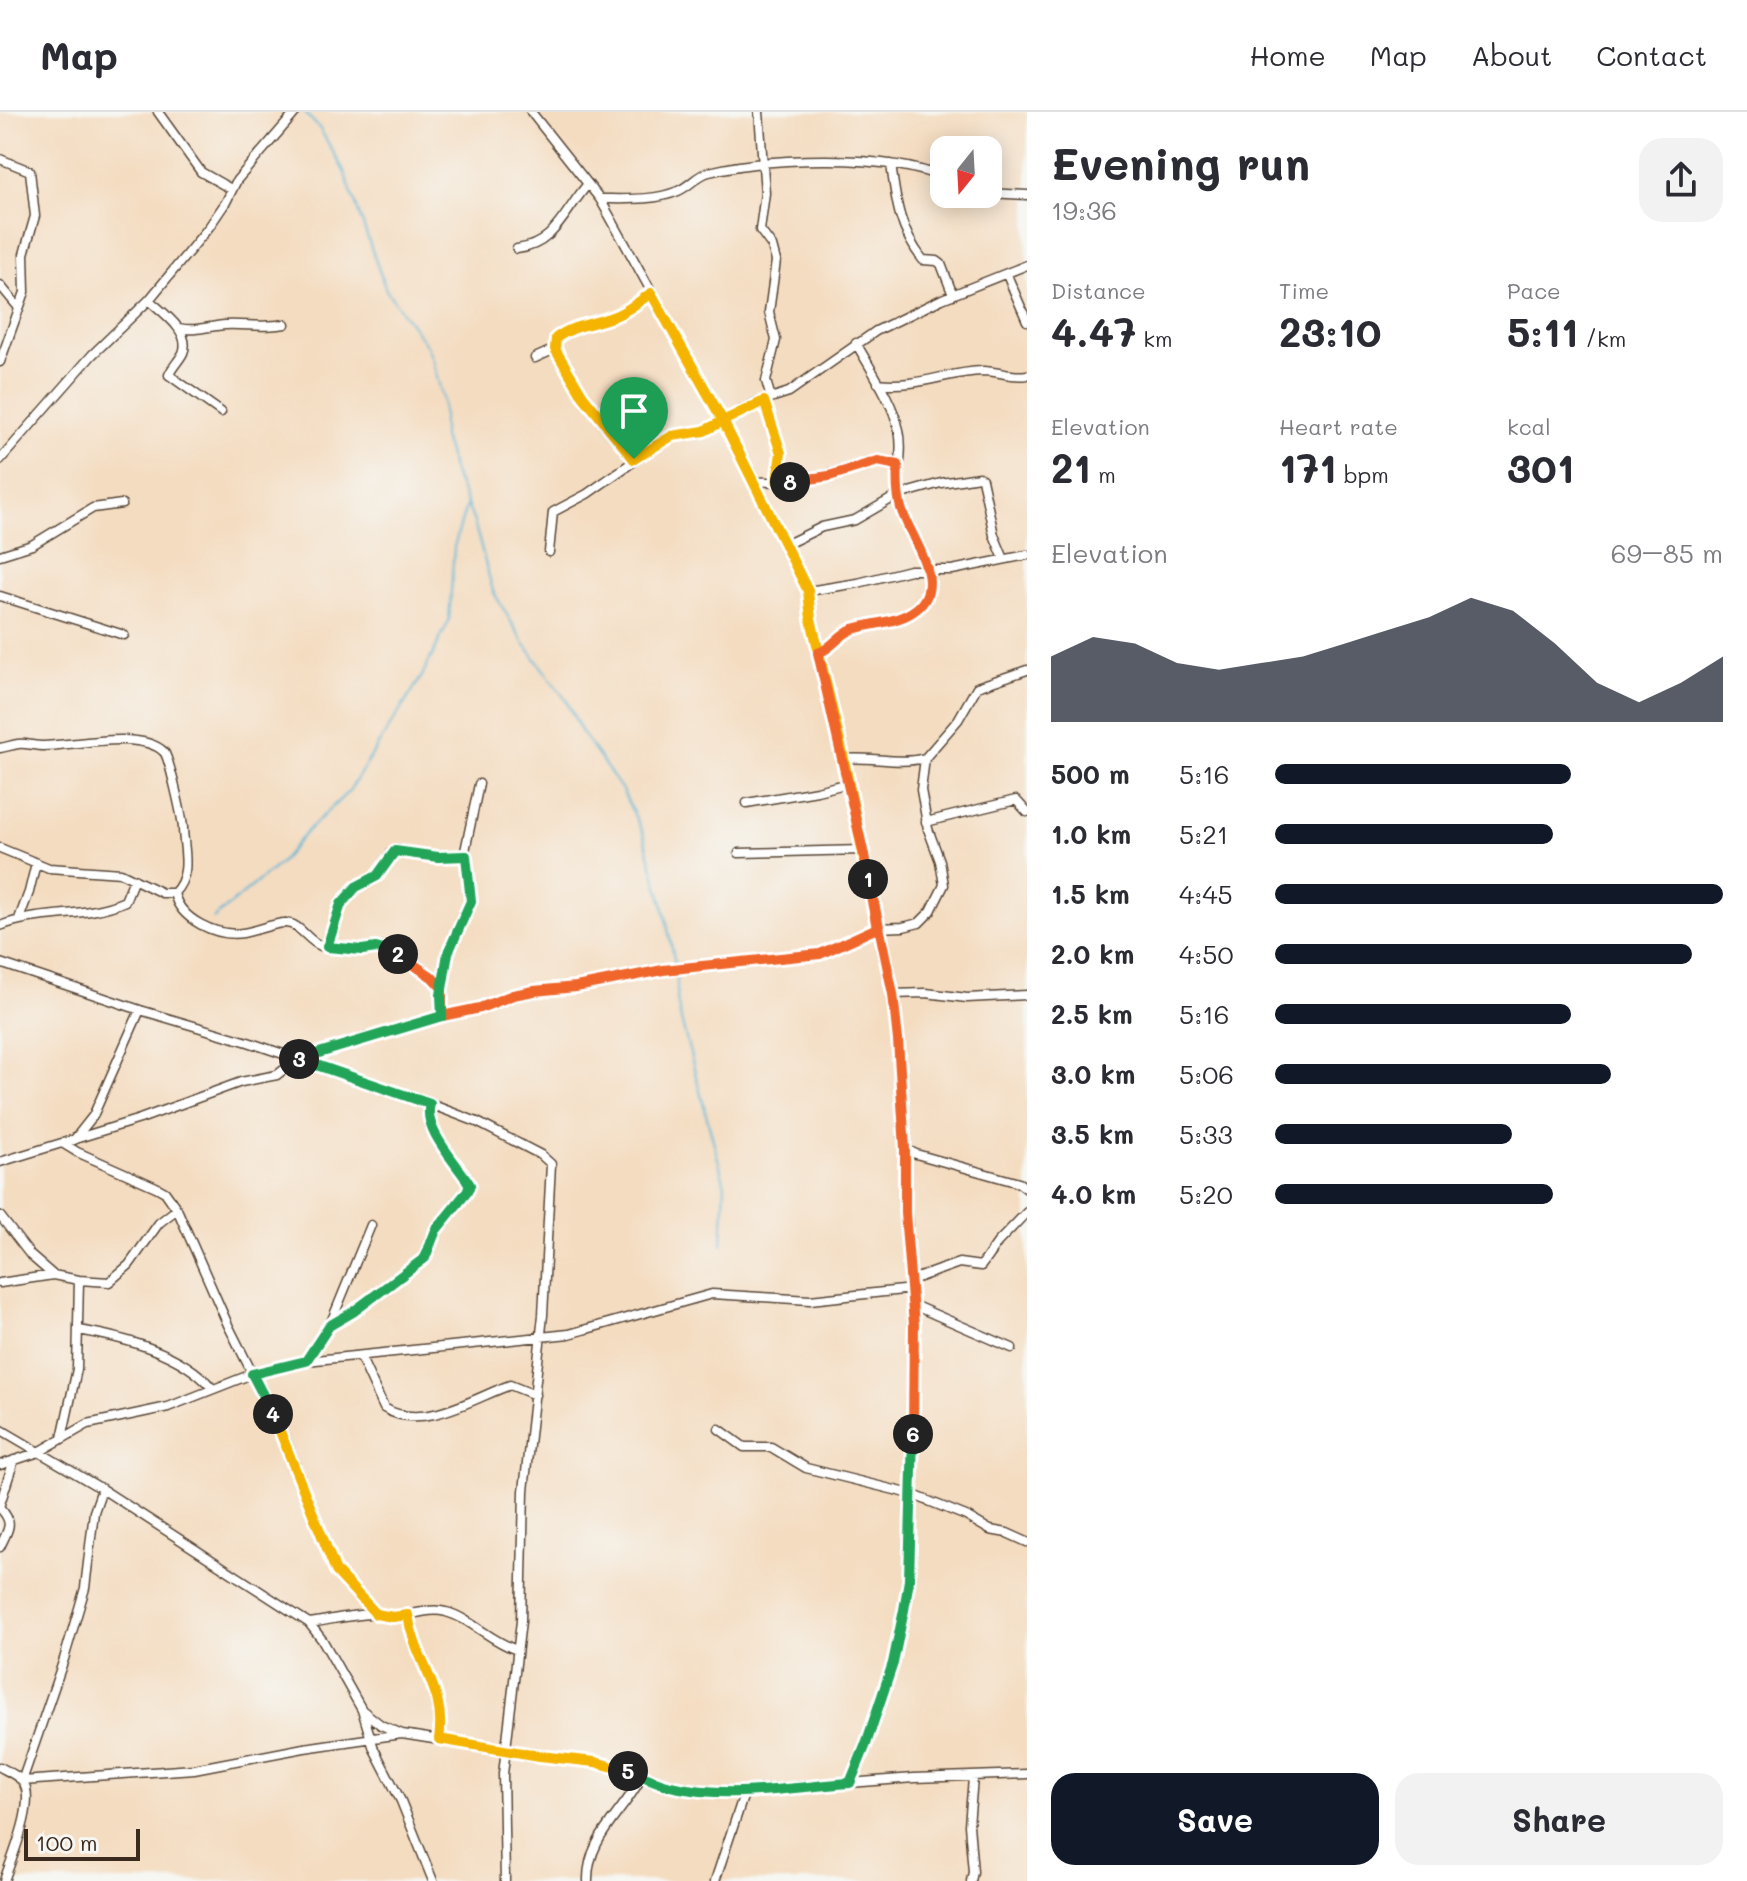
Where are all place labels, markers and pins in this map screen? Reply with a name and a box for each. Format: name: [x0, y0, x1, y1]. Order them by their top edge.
pin: [600, 377, 668, 459]
pin: 8: [770, 462, 810, 502]
pin: 1: [848, 859, 888, 899]
pin: 2: [378, 934, 418, 974]
pin: 3: [279, 1039, 319, 1079]
pin: 4: [253, 1394, 293, 1434]
pin: 6: [893, 1414, 933, 1454]
pin: 5: [608, 1751, 648, 1791]

